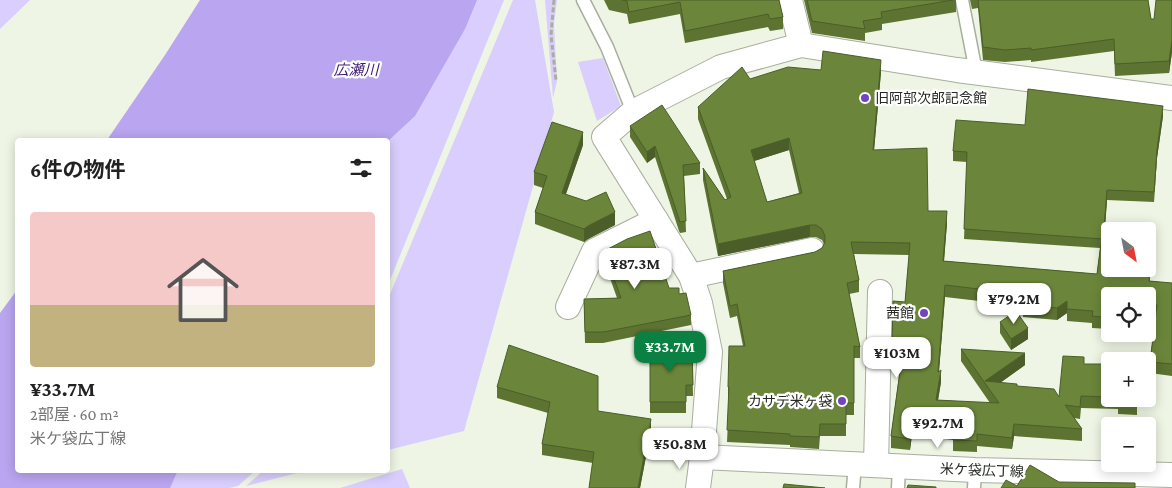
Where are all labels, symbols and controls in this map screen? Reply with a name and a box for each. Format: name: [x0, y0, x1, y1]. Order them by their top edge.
water label: 広瀬川: [333, 62, 380, 78]
place label: 旧阿部次郎記念館: [875, 90, 987, 106]
marker: 旧阿部次郎記念館: [859, 92, 871, 104]
icon: filters: [347, 154, 375, 182]
text: 6件の物件: [30, 158, 125, 182]
north arrow: [1101, 222, 1156, 278]
map controls: [1101, 222, 1156, 472]
icon: home: [158, 245, 248, 335]
pin: ¥87.3M: [594, 248, 676, 290]
text: ¥87.3M: [610, 255, 660, 272]
pin: ¥79.2M: [973, 282, 1055, 325]
button: locate: [1101, 287, 1156, 342]
text: ¥79.2M: [988, 290, 1040, 307]
place label: 茜館: [886, 305, 914, 321]
marker: 茜館: [918, 307, 930, 319]
pin: ¥33.7M: [629, 330, 711, 373]
pin: ¥103M: [862, 336, 932, 379]
text: ¥33.7M: [645, 338, 695, 355]
text: ¥103M: [874, 344, 920, 361]
button: +: [1101, 352, 1156, 407]
text: ¥33.7M: [30, 377, 95, 401]
place label: カサデ米ヶ袋: [748, 393, 832, 409]
marker: カサデ米ヶ袋: [836, 395, 848, 407]
text: 2部屋 · 60 m²: [30, 406, 119, 423]
pin: ¥92.7M: [897, 406, 979, 449]
text: ¥92.7M: [912, 414, 964, 431]
button: −: [1101, 417, 1156, 472]
pin: ¥50.8M: [639, 428, 721, 470]
text: 米ケ袋広丁線: [30, 430, 126, 447]
text: ¥50.8M: [653, 435, 707, 452]
street label: 米ケ袋広丁線: [940, 461, 1024, 479]

